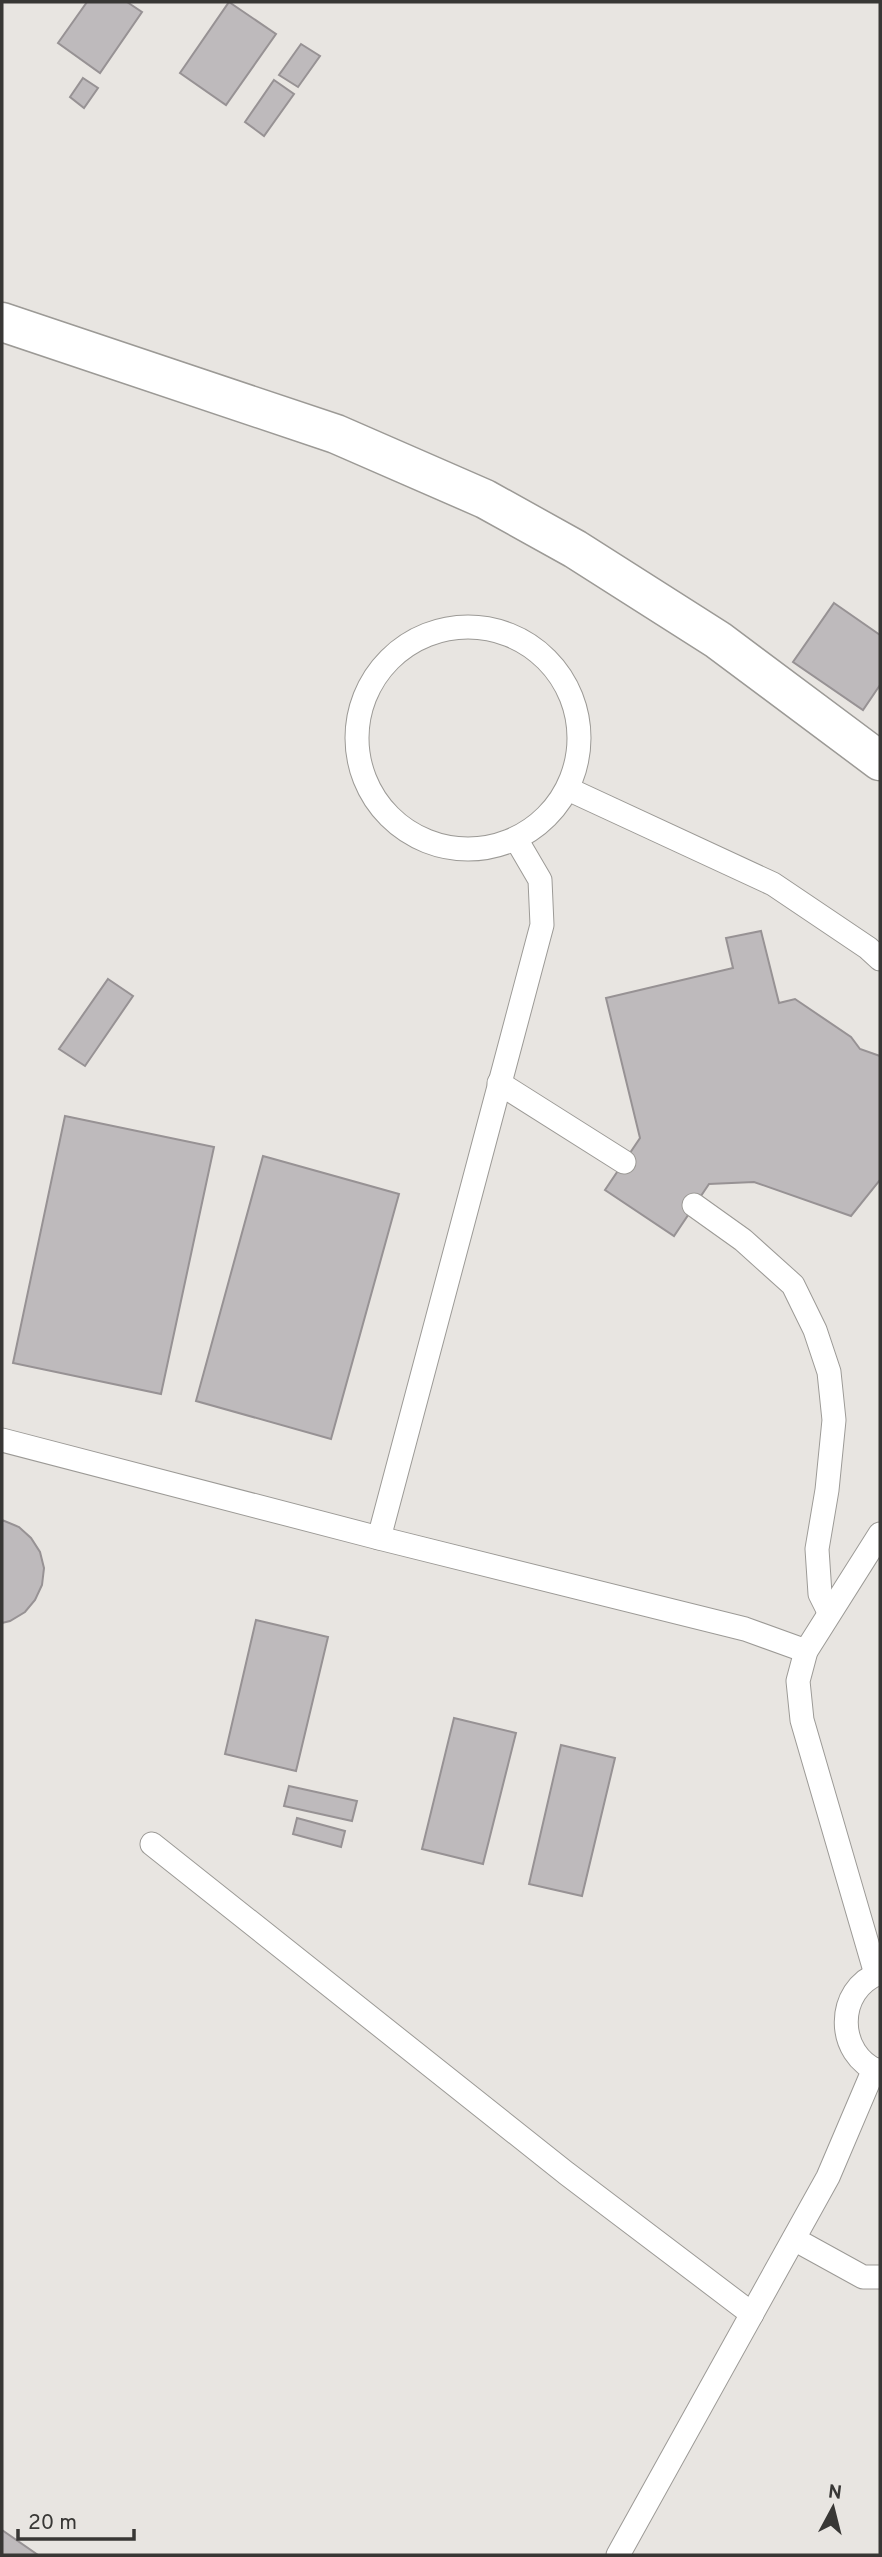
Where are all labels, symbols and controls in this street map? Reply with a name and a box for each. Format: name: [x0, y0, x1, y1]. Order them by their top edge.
north arrow: [798, 2473, 868, 2543]
text: N: [827, 2480, 843, 2506]
scale bar: [18, 2498, 133, 2542]
text: 20 m: [28, 2510, 77, 2537]

